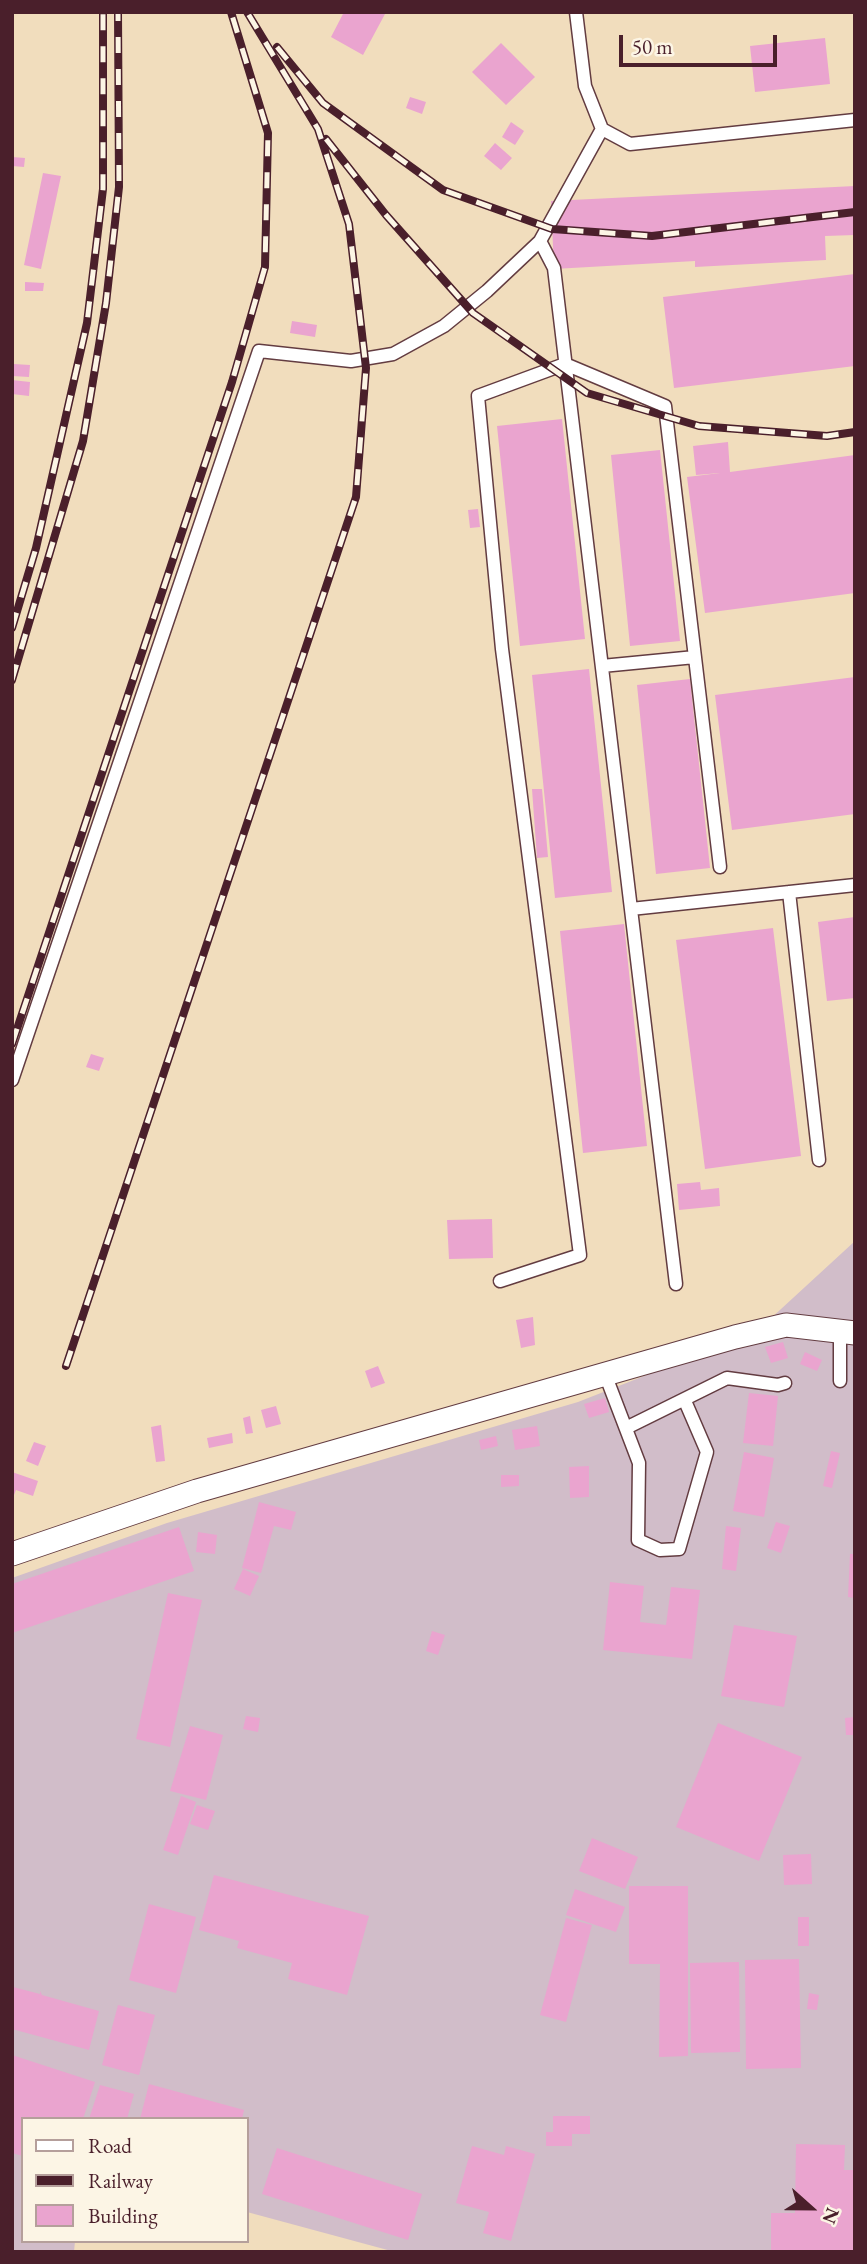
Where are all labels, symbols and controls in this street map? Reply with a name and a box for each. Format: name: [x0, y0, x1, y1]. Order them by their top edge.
scale bar: [622, 21, 780, 65]
text: 50 m: [632, 33, 673, 60]
legend: [21, 2117, 248, 2243]
text: Road: [88, 2132, 132, 2159]
text: Railway: [88, 2167, 153, 2194]
north arrow: [776, 2173, 846, 2243]
text: Building: [88, 2202, 158, 2229]
text: N: [817, 2204, 845, 2227]

